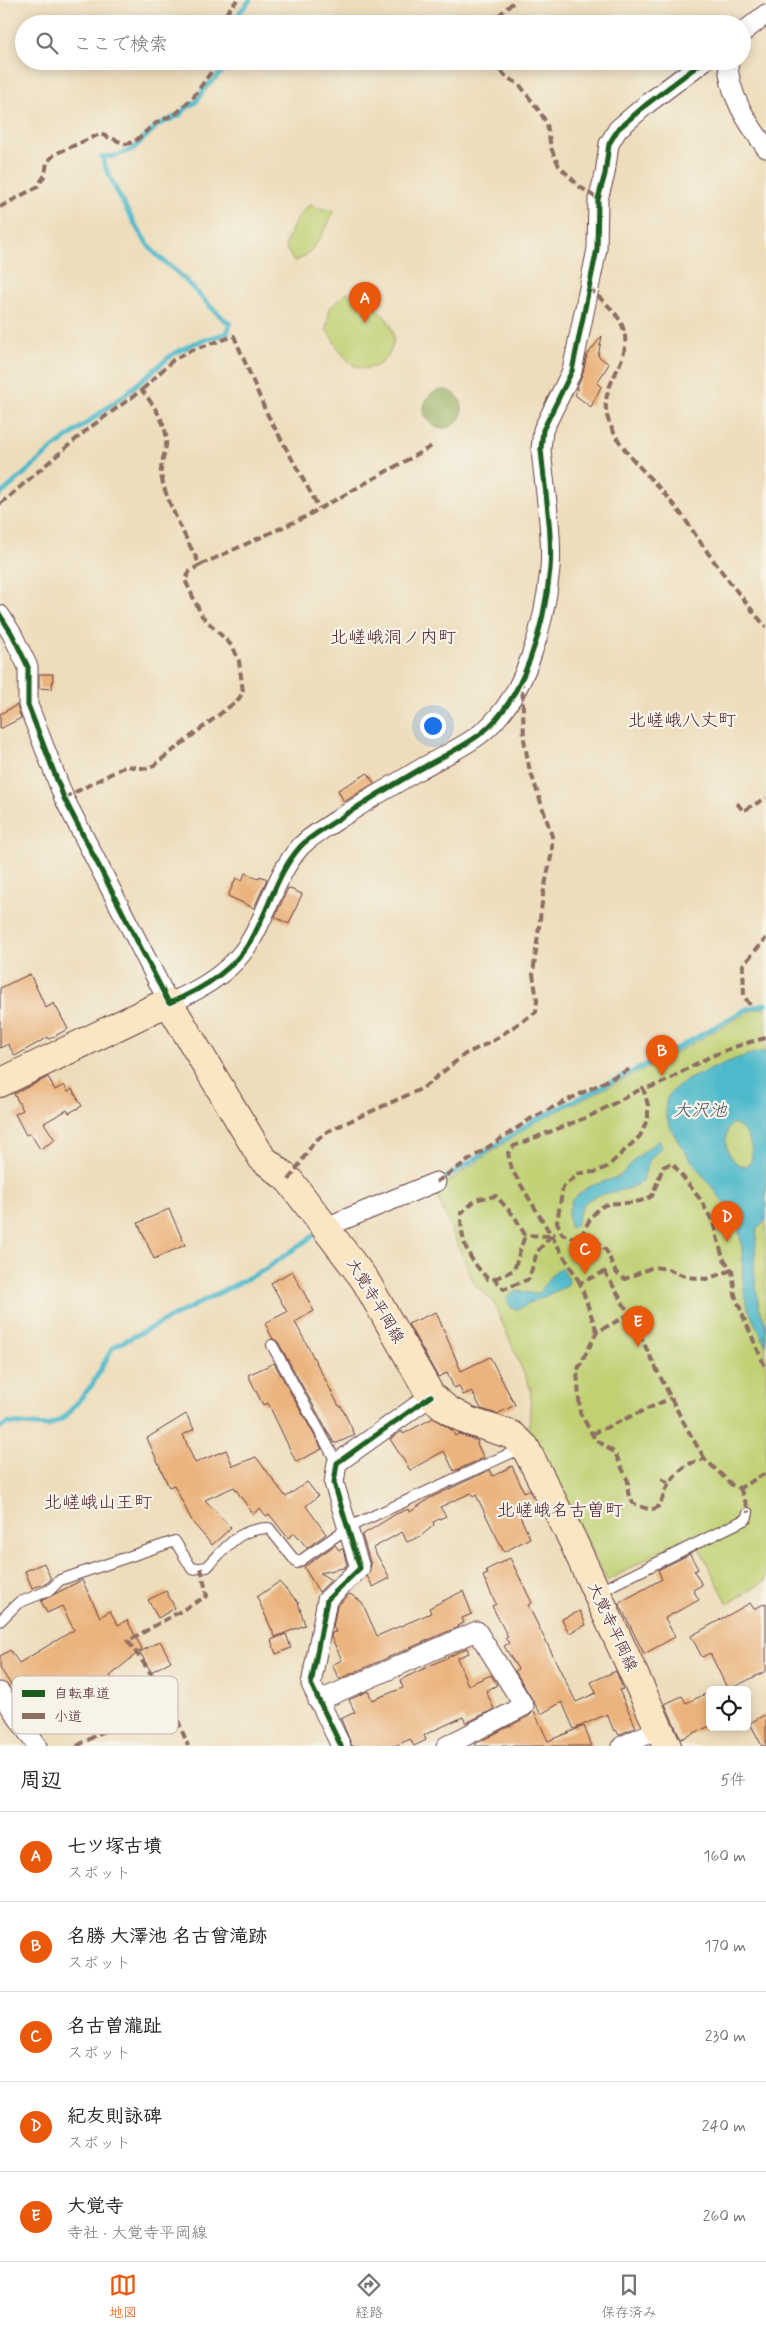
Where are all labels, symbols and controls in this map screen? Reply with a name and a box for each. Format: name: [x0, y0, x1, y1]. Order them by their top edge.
search box: [15, 15, 751, 70]
icon: search: [33, 29, 61, 57]
text: ここで検索: [73, 32, 168, 57]
pin: A: [349, 282, 381, 323]
district label: 北嵯峨洞ノ内町: [330, 626, 456, 650]
district label: 北嵯峨八丈町: [628, 709, 736, 733]
your location: [420, 713, 446, 739]
pin: B: [646, 1035, 678, 1076]
water label: 大沢池: [673, 1099, 728, 1123]
pin: D: [711, 1201, 743, 1242]
pin: C: [569, 1233, 601, 1274]
street label: 大覚寺平岡線: [341, 1254, 409, 1348]
pin: E: [622, 1306, 654, 1347]
district label: 北嵯峨山王町: [44, 1491, 152, 1515]
district label: 北嵯峨名古曽町: [497, 1499, 623, 1523]
street label: 大覚寺平岡線: [582, 1579, 642, 1675]
legend: [12, 1676, 178, 1734]
text: 自転車道: [54, 1685, 110, 1703]
map controls: [706, 1686, 751, 1731]
button: locate: [706, 1686, 751, 1731]
text: 小道: [54, 1708, 82, 1726]
text: 周辺: [20, 1767, 62, 1795]
text: 5件: [720, 1770, 746, 1791]
text: 七ツ塚古墳: [67, 1834, 162, 1859]
text: A: [31, 1846, 41, 1867]
text: 160 m: [703, 1846, 746, 1867]
text: スポット: [67, 1863, 131, 1884]
text: 名勝 大澤池 名古曾滝跡: [67, 1924, 267, 1949]
text: B: [31, 1936, 41, 1957]
text: 170 m: [704, 1936, 746, 1957]
text: スポット: [67, 1953, 131, 1974]
text: 名古曽瀧趾: [67, 2014, 162, 2039]
text: C: [30, 2026, 42, 2047]
text: 230 m: [705, 2026, 746, 2047]
text: スポット: [67, 2043, 131, 2064]
text: 紀友則詠碑: [67, 2104, 162, 2129]
text: D: [30, 2116, 42, 2137]
text: 240 m: [702, 2116, 746, 2137]
text: スポット: [67, 2133, 131, 2154]
text: 大覚寺: [67, 2194, 124, 2219]
text: E: [31, 2206, 41, 2227]
text: 260 m: [703, 2206, 746, 2227]
text: 寺社 · 大覚寺平岡線: [67, 2223, 207, 2244]
tab: 地図: [109, 2271, 137, 2322]
tab: 経路: [355, 2271, 383, 2322]
tab: 保存済み: [601, 2271, 657, 2322]

